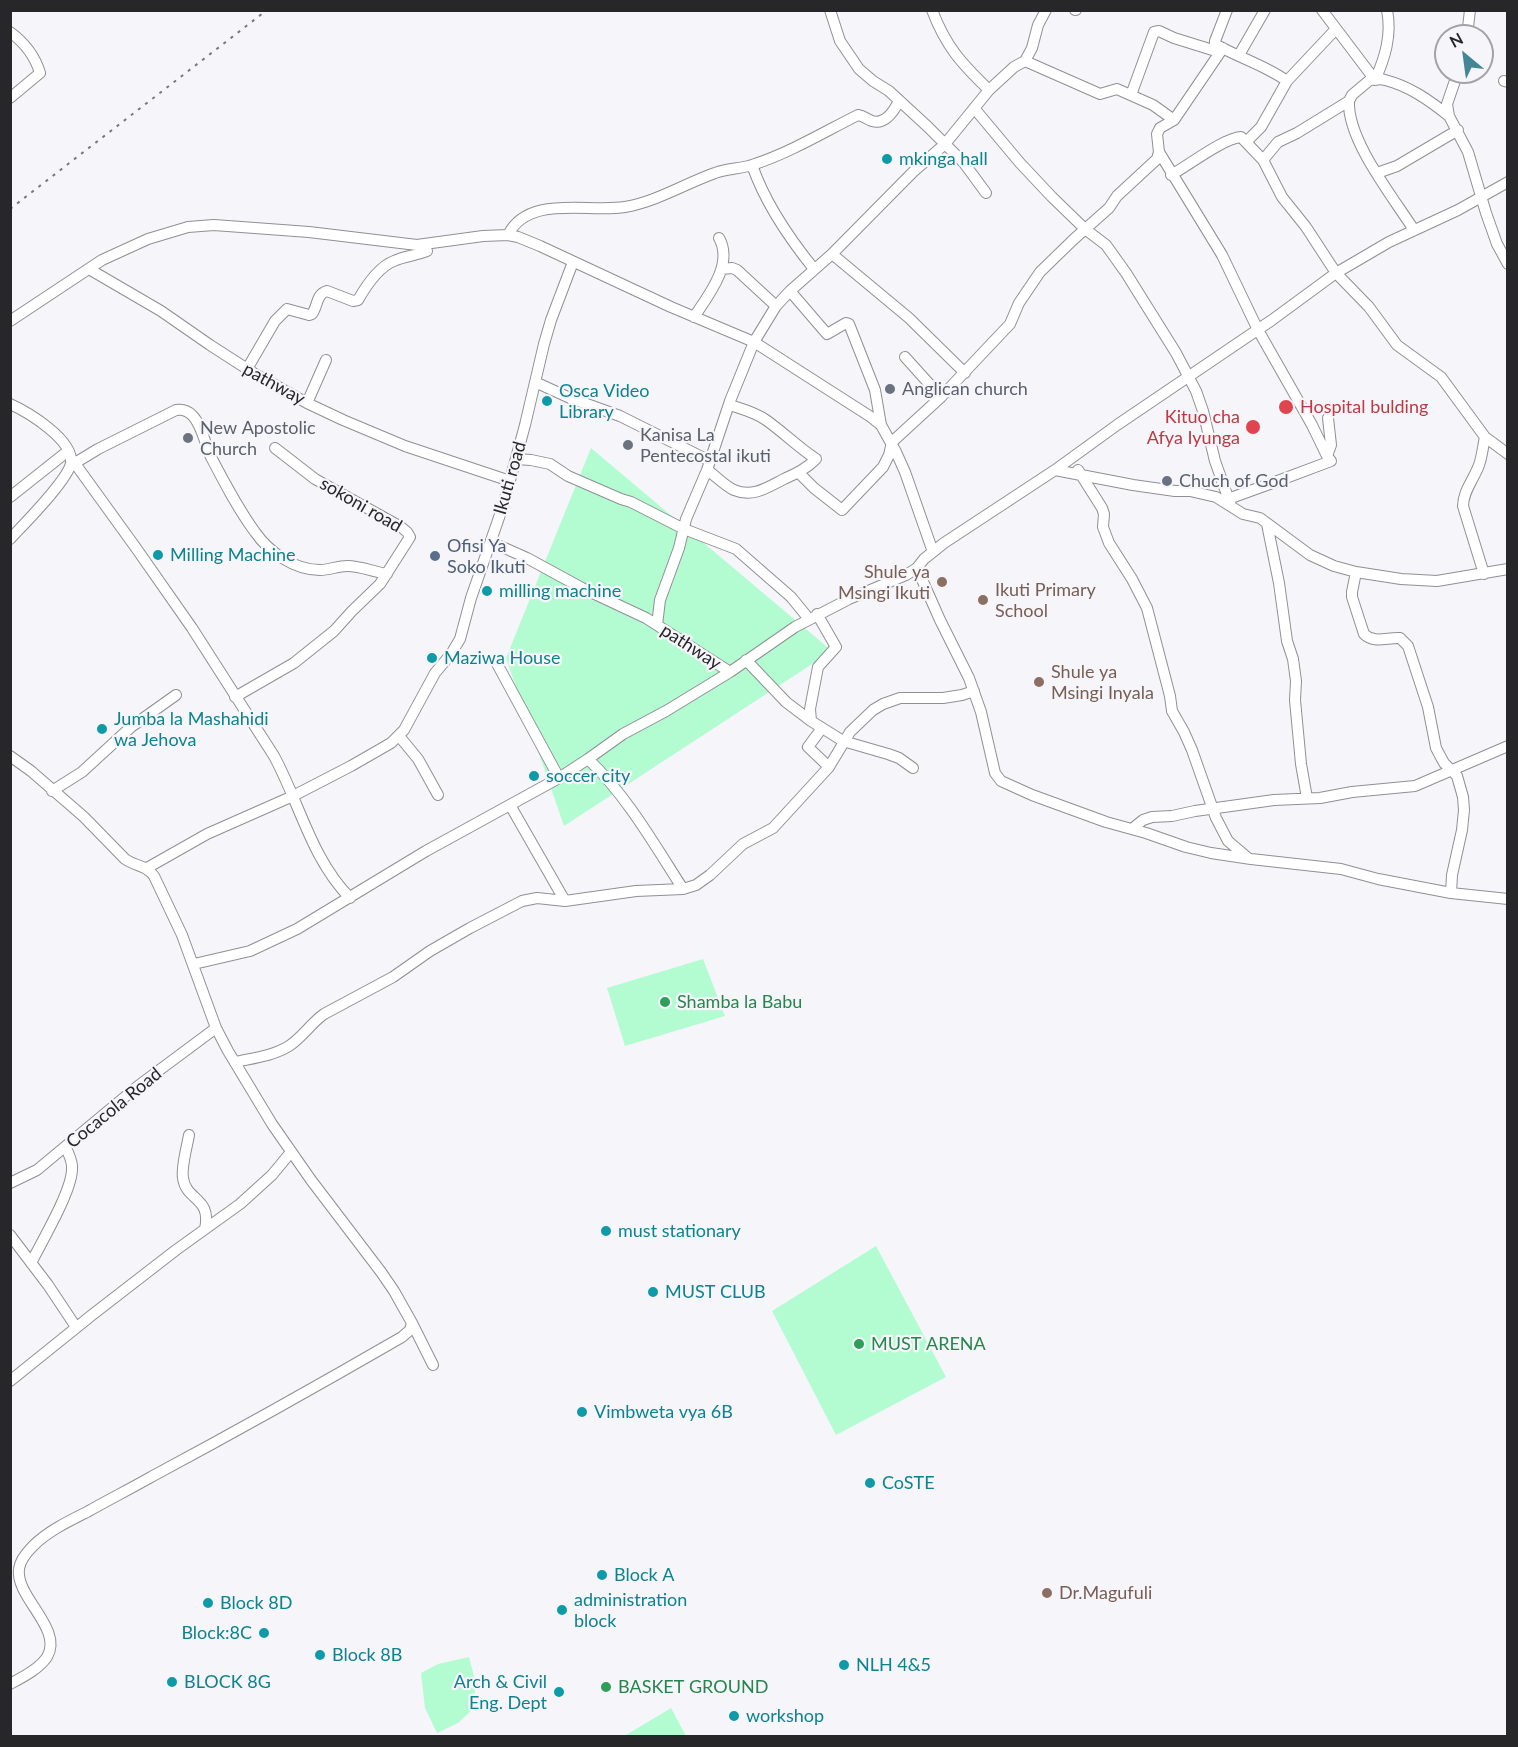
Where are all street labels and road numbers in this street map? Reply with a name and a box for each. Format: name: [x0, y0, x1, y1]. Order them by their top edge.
street label: pathway: [239, 358, 309, 410]
street label: Ikuti road: [489, 439, 531, 517]
street label: sokoni road: [316, 473, 406, 537]
street label: pathway: [657, 620, 725, 674]
street label: Cocacola Road: [62, 1063, 166, 1153]

